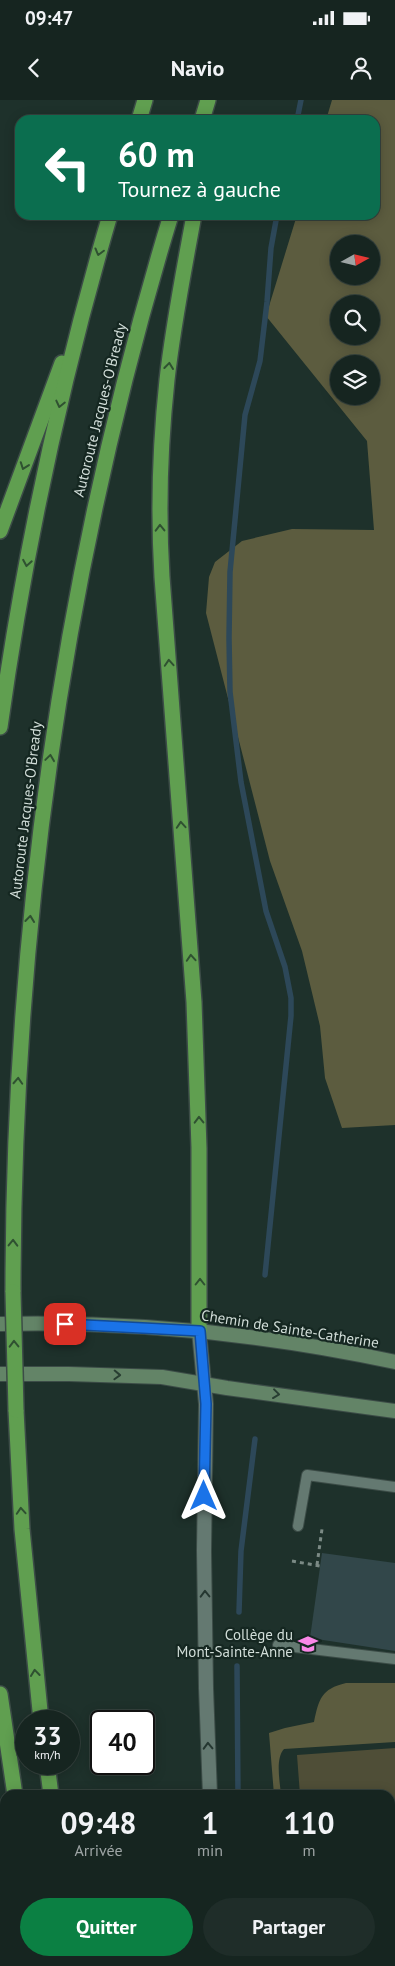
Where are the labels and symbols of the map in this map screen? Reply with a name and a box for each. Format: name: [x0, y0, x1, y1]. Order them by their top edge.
north arrow: [330, 235, 380, 285]
one-way arrow: [94, 247, 105, 256]
street label: Autoroute Jacques-O'Bready: [69, 321, 130, 499]
one-way arrow: [163, 362, 173, 370]
one-way arrow: [55, 400, 66, 409]
one-way arrow: [20, 461, 30, 470]
one-way arrow: [155, 524, 165, 532]
one-way arrow: [22, 559, 32, 568]
one-way arrow: [163, 658, 174, 666]
street label: Autoroute Jacques-O'Bready: [5, 720, 46, 900]
one-way arrow: [44, 753, 55, 761]
one-way arrow: [176, 820, 187, 828]
one-way arrow: [24, 914, 35, 922]
one-way arrow: [186, 953, 197, 961]
one-way arrow: [12, 1077, 23, 1085]
one-way arrow: [193, 1116, 204, 1124]
one-way arrow: [8, 1239, 18, 1246]
one-way arrow: [195, 1278, 205, 1286]
pin: [44, 1303, 86, 1345]
street label: Chemin de Sainte-Catherine: [200, 1305, 380, 1352]
one-way arrow: [8, 1340, 19, 1348]
one-way arrow: [114, 1370, 122, 1380]
one-way arrow: [272, 1388, 280, 1399]
position arrow: [177, 1469, 229, 1521]
one-way arrow: [15, 1507, 26, 1515]
one-way arrow: [200, 1590, 210, 1598]
place label: Collège du Mont-Sainte-Anne: [177, 1625, 293, 1661]
school or university icon: Collège du Mont-Sainte-Anne: [297, 1633, 319, 1655]
one-way arrow: [30, 1669, 41, 1677]
speed limit sign: 40: [90, 1710, 155, 1775]
one-way arrow: [203, 1742, 214, 1750]

